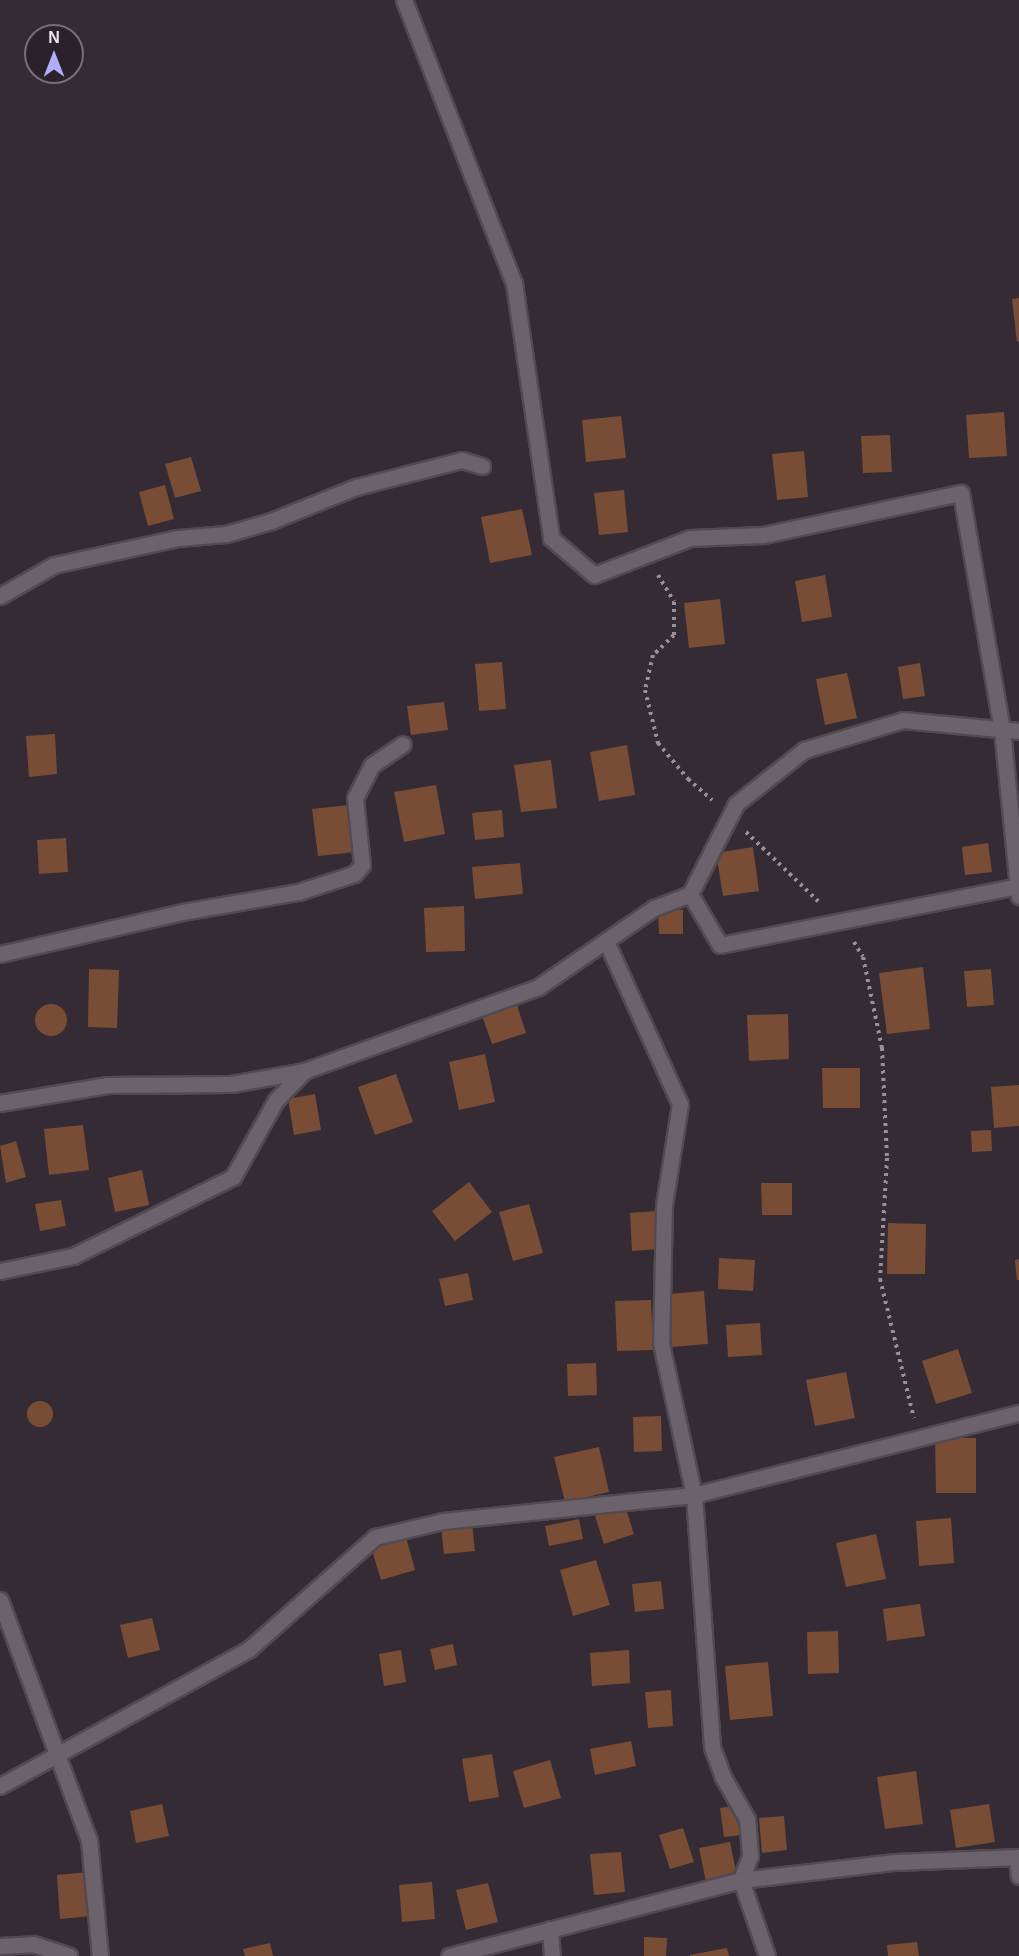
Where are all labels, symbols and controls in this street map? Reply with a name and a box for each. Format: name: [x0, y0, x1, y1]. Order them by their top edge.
north arrow: [24, 24, 84, 84]
text: N: [48, 29, 60, 46]

